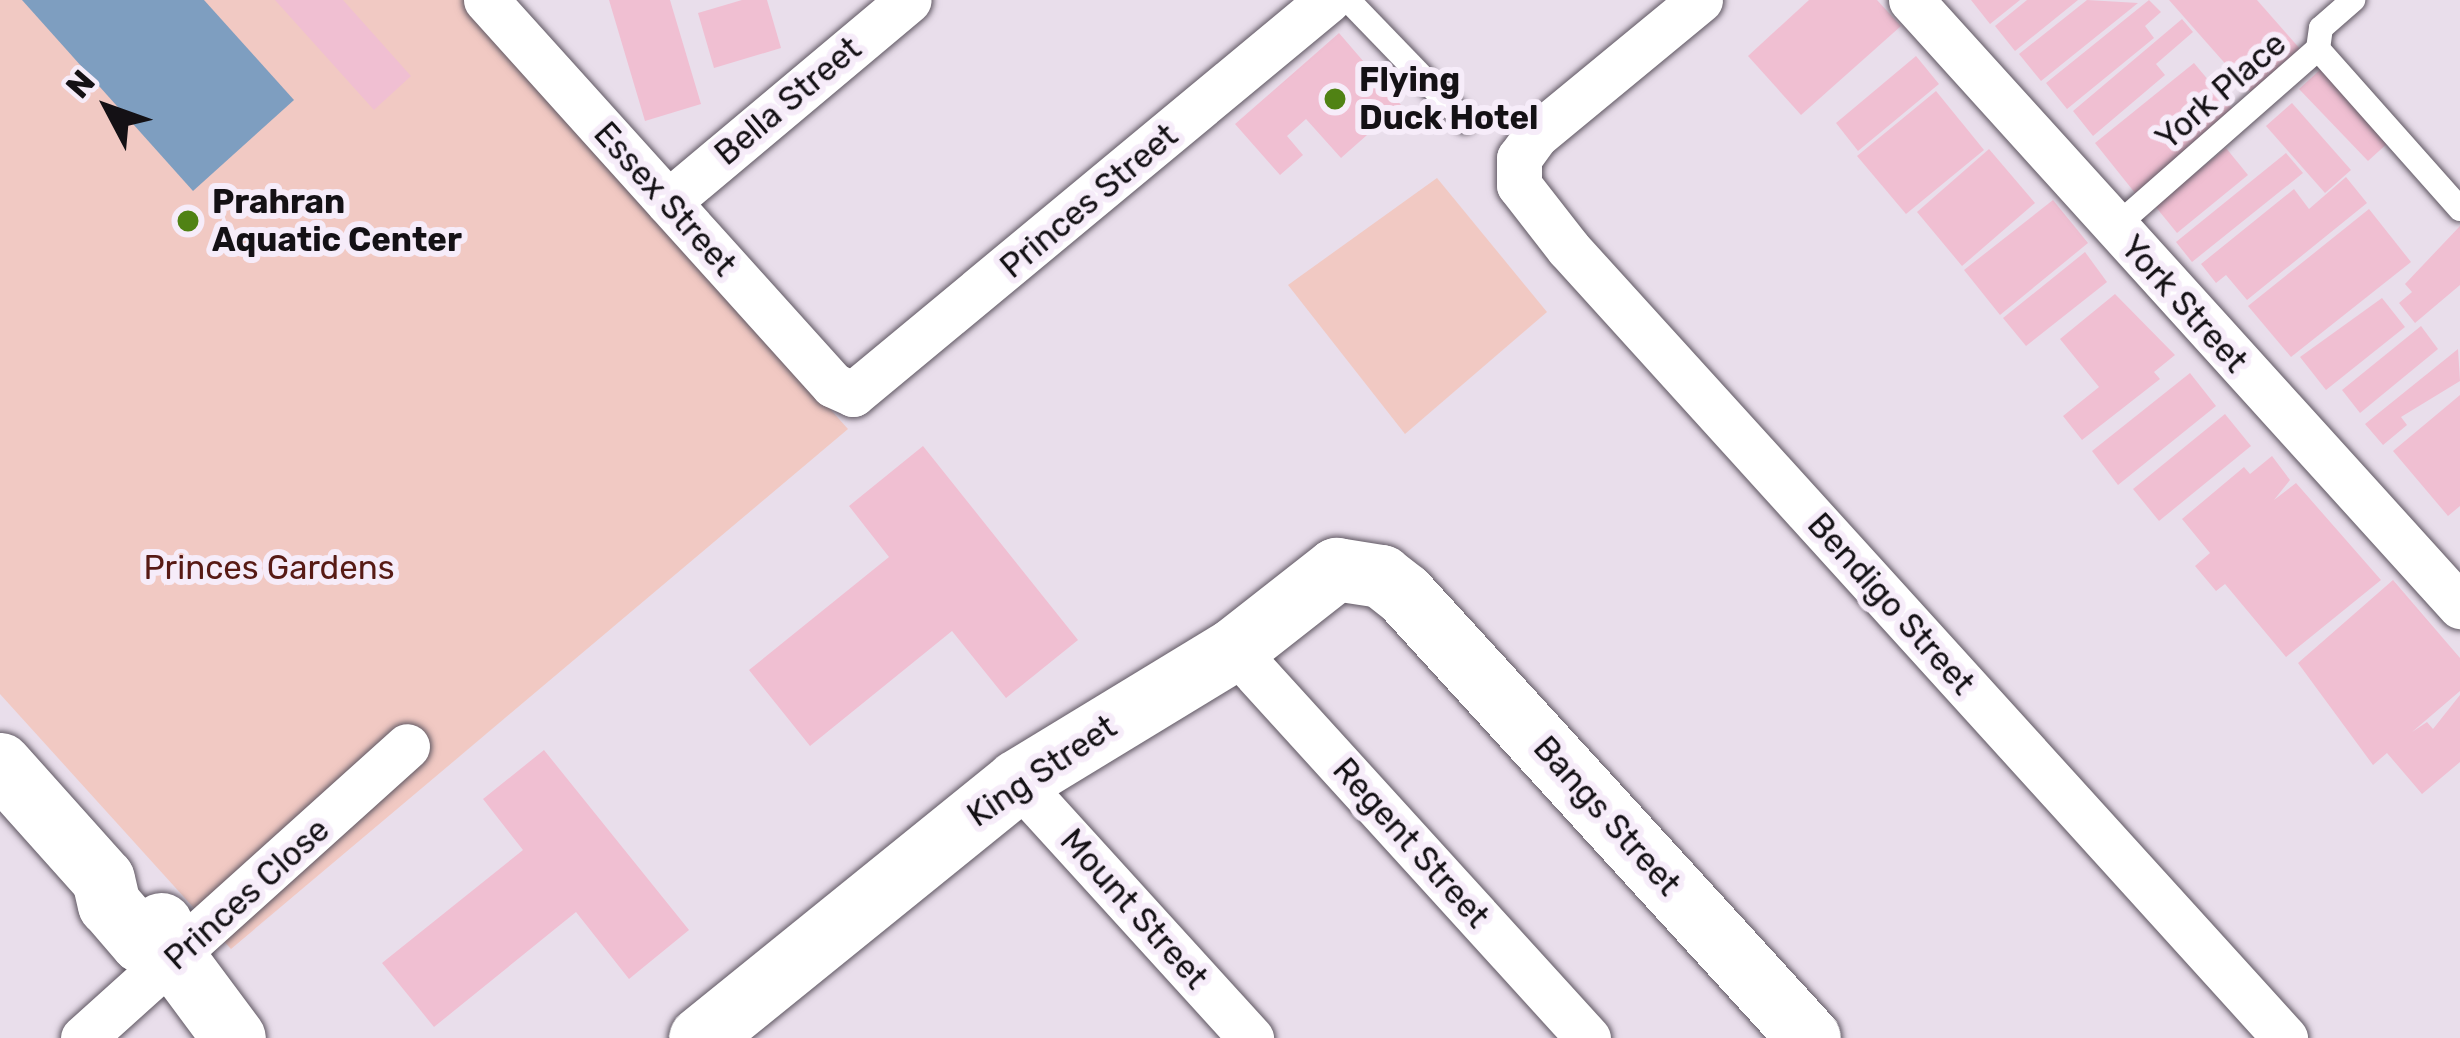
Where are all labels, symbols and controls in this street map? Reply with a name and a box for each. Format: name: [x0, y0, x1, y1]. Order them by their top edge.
street label: York Place: [2148, 24, 2294, 158]
street label: Bella Street: [707, 29, 869, 173]
north arrow: [48, 48, 168, 168]
place label: Flying Duck Hotel: [1359, 60, 1539, 138]
text: N: [58, 62, 103, 106]
marker: Flying Duck Hotel: [1322, 86, 1348, 112]
street label: Essex Street: [586, 114, 744, 284]
street label: Princes Street: [992, 116, 1186, 286]
place label: Prahran Aquatic Center: [212, 182, 462, 260]
marker: Prahran Aquatic Center: [175, 208, 201, 234]
street label: York Street: [2112, 227, 2256, 381]
street label: Bendigo Street: [1799, 505, 1983, 703]
park label: Princes Gardens: [143, 548, 395, 588]
street label: King Street: [960, 707, 1124, 835]
street label: Bangs Street: [1525, 728, 1689, 904]
street label: Regent Street: [1325, 750, 1497, 936]
street label: Princes Close: [157, 810, 337, 978]
street label: Mount Street: [1052, 821, 1216, 997]

